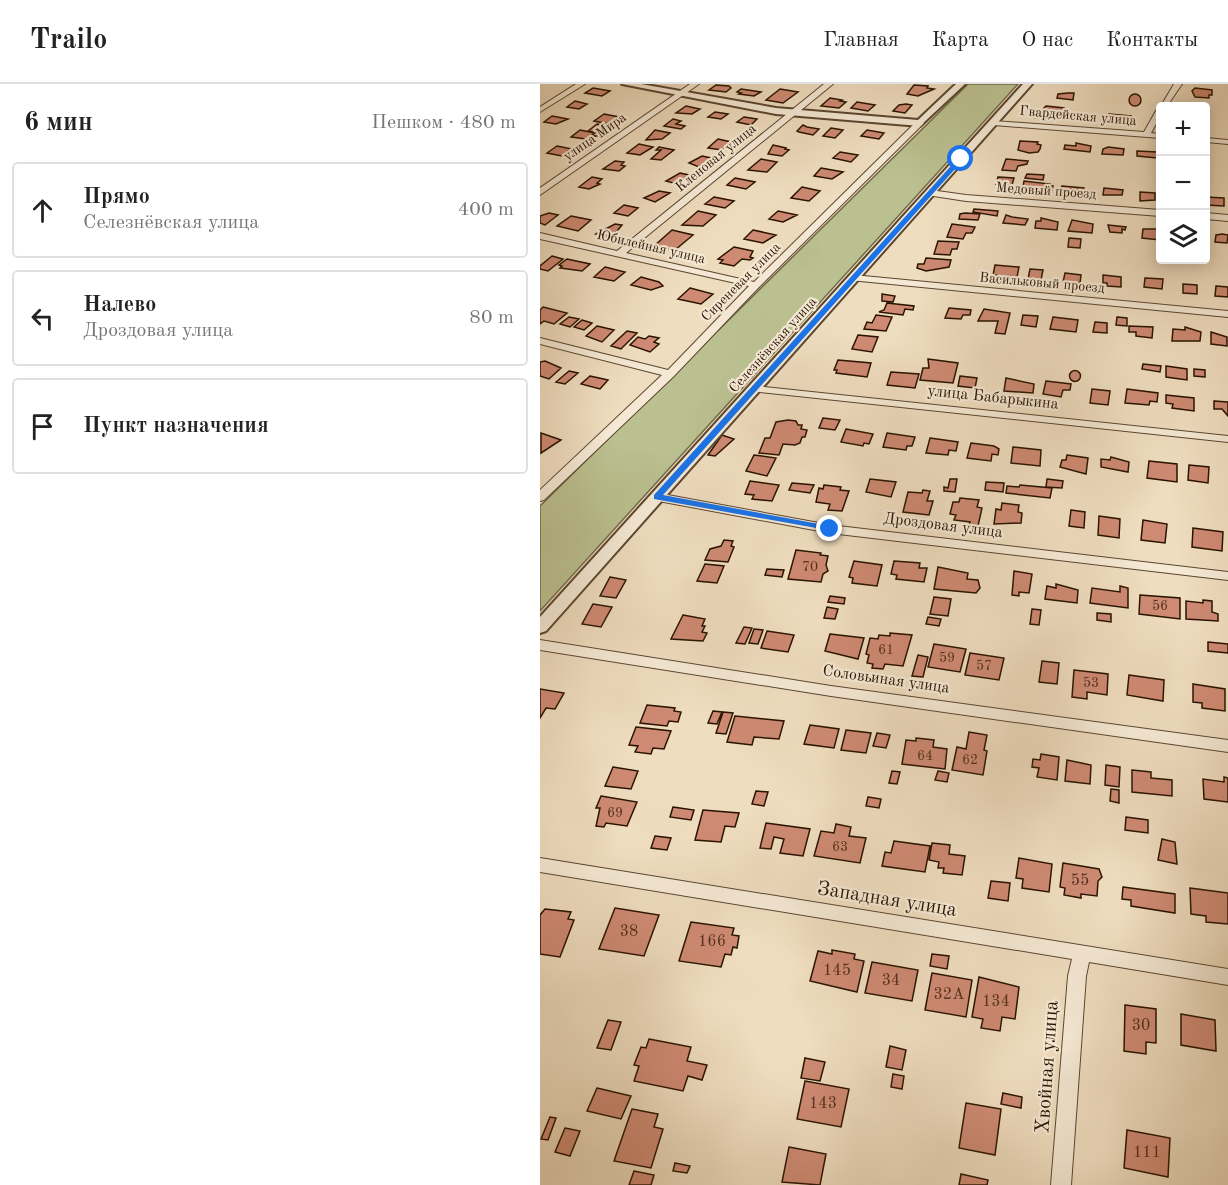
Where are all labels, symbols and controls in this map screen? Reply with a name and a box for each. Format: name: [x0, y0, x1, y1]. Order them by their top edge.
text: Trailo: [30, 27, 107, 55]
text: Главная: [823, 30, 899, 51]
text: Карта: [932, 30, 989, 51]
text: О нас: [1022, 30, 1073, 51]
text: Контакты: [1106, 30, 1198, 51]
map controls: [1156, 102, 1210, 264]
button: +: [1156, 102, 1210, 156]
street label: Гвардейская улица: [1019, 104, 1137, 128]
text: 6 мин: [24, 110, 93, 136]
street label: улица Мира: [561, 110, 629, 164]
text: Пешком · 480 m: [371, 113, 516, 133]
street label: Кленовая улица: [673, 121, 759, 195]
route start: [947, 145, 973, 171]
button: −: [1156, 156, 1210, 210]
street label: Медовый проезд: [995, 181, 1097, 202]
text: Прямо: [83, 186, 150, 208]
icon: ahead: [26, 194, 59, 227]
text: 400 m: [458, 200, 514, 220]
button: layers: [1156, 210, 1210, 264]
text: Селезнёвская улица: [83, 213, 259, 233]
street label: Юбилейная улица: [595, 228, 707, 266]
street label: Сиреневая улица: [699, 240, 783, 324]
street label: Васильковый проезд: [979, 271, 1105, 295]
text: Налево: [83, 294, 156, 316]
street label: Селезнёвская улица: [727, 294, 820, 395]
icon: left: [26, 302, 59, 335]
text: 80 m: [469, 308, 514, 328]
text: Дроздовая улица: [83, 321, 233, 341]
street label: улица Бабарыкина: [927, 383, 1059, 413]
icon: arrive: [26, 410, 59, 443]
text: Пункт назначения: [83, 415, 269, 437]
street label: Дроздовая улица: [882, 511, 1004, 541]
route end: [816, 515, 842, 541]
house number: 70: [802, 560, 818, 574]
house number: 56: [1152, 599, 1168, 613]
house number: 61: [878, 643, 894, 657]
house number: 59: [939, 651, 955, 665]
house number: 57: [976, 659, 992, 673]
street label: Соловьиная улица: [822, 663, 951, 697]
house number: 53: [1083, 676, 1099, 690]
house number: 64: [917, 749, 933, 763]
house number: 62: [962, 753, 978, 767]
house number: 69: [607, 806, 623, 820]
house number: 63: [832, 840, 848, 854]
house number: 55: [1071, 873, 1089, 889]
street label: Западная улица: [816, 879, 958, 921]
house number: 38: [620, 924, 638, 940]
house number: 166: [698, 934, 726, 950]
house number: 145: [823, 963, 851, 979]
house number: 34: [882, 973, 900, 989]
house number: 32А: [934, 987, 964, 1003]
house number: 134: [982, 994, 1010, 1010]
street label: Хвойная улица: [1033, 1000, 1063, 1134]
house number: 30: [1132, 1018, 1150, 1034]
house number: 143: [809, 1096, 837, 1112]
house number: 111: [1133, 1145, 1161, 1161]

